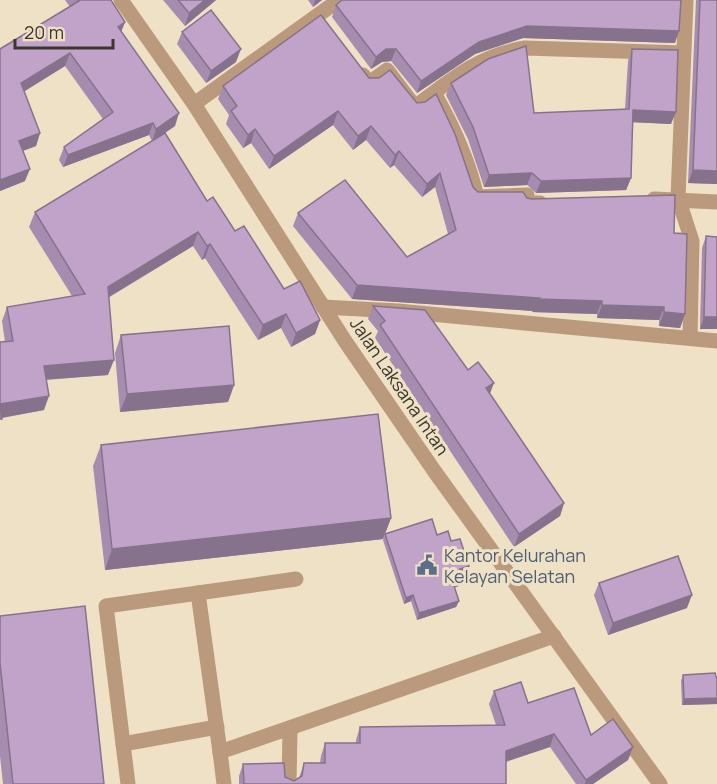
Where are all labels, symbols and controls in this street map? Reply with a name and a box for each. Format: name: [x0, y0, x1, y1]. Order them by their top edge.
scale bar: [15, 12, 112, 50]
text: 20 m: [24, 20, 64, 44]
street label: Jalan Laksana Intan: [345, 312, 455, 460]
place label: Kantor Kelurahan Kelayan Selatan: [444, 543, 586, 588]
public building icon: Kantor Kelurahan Kelayan Selatan: [415, 553, 439, 577]

